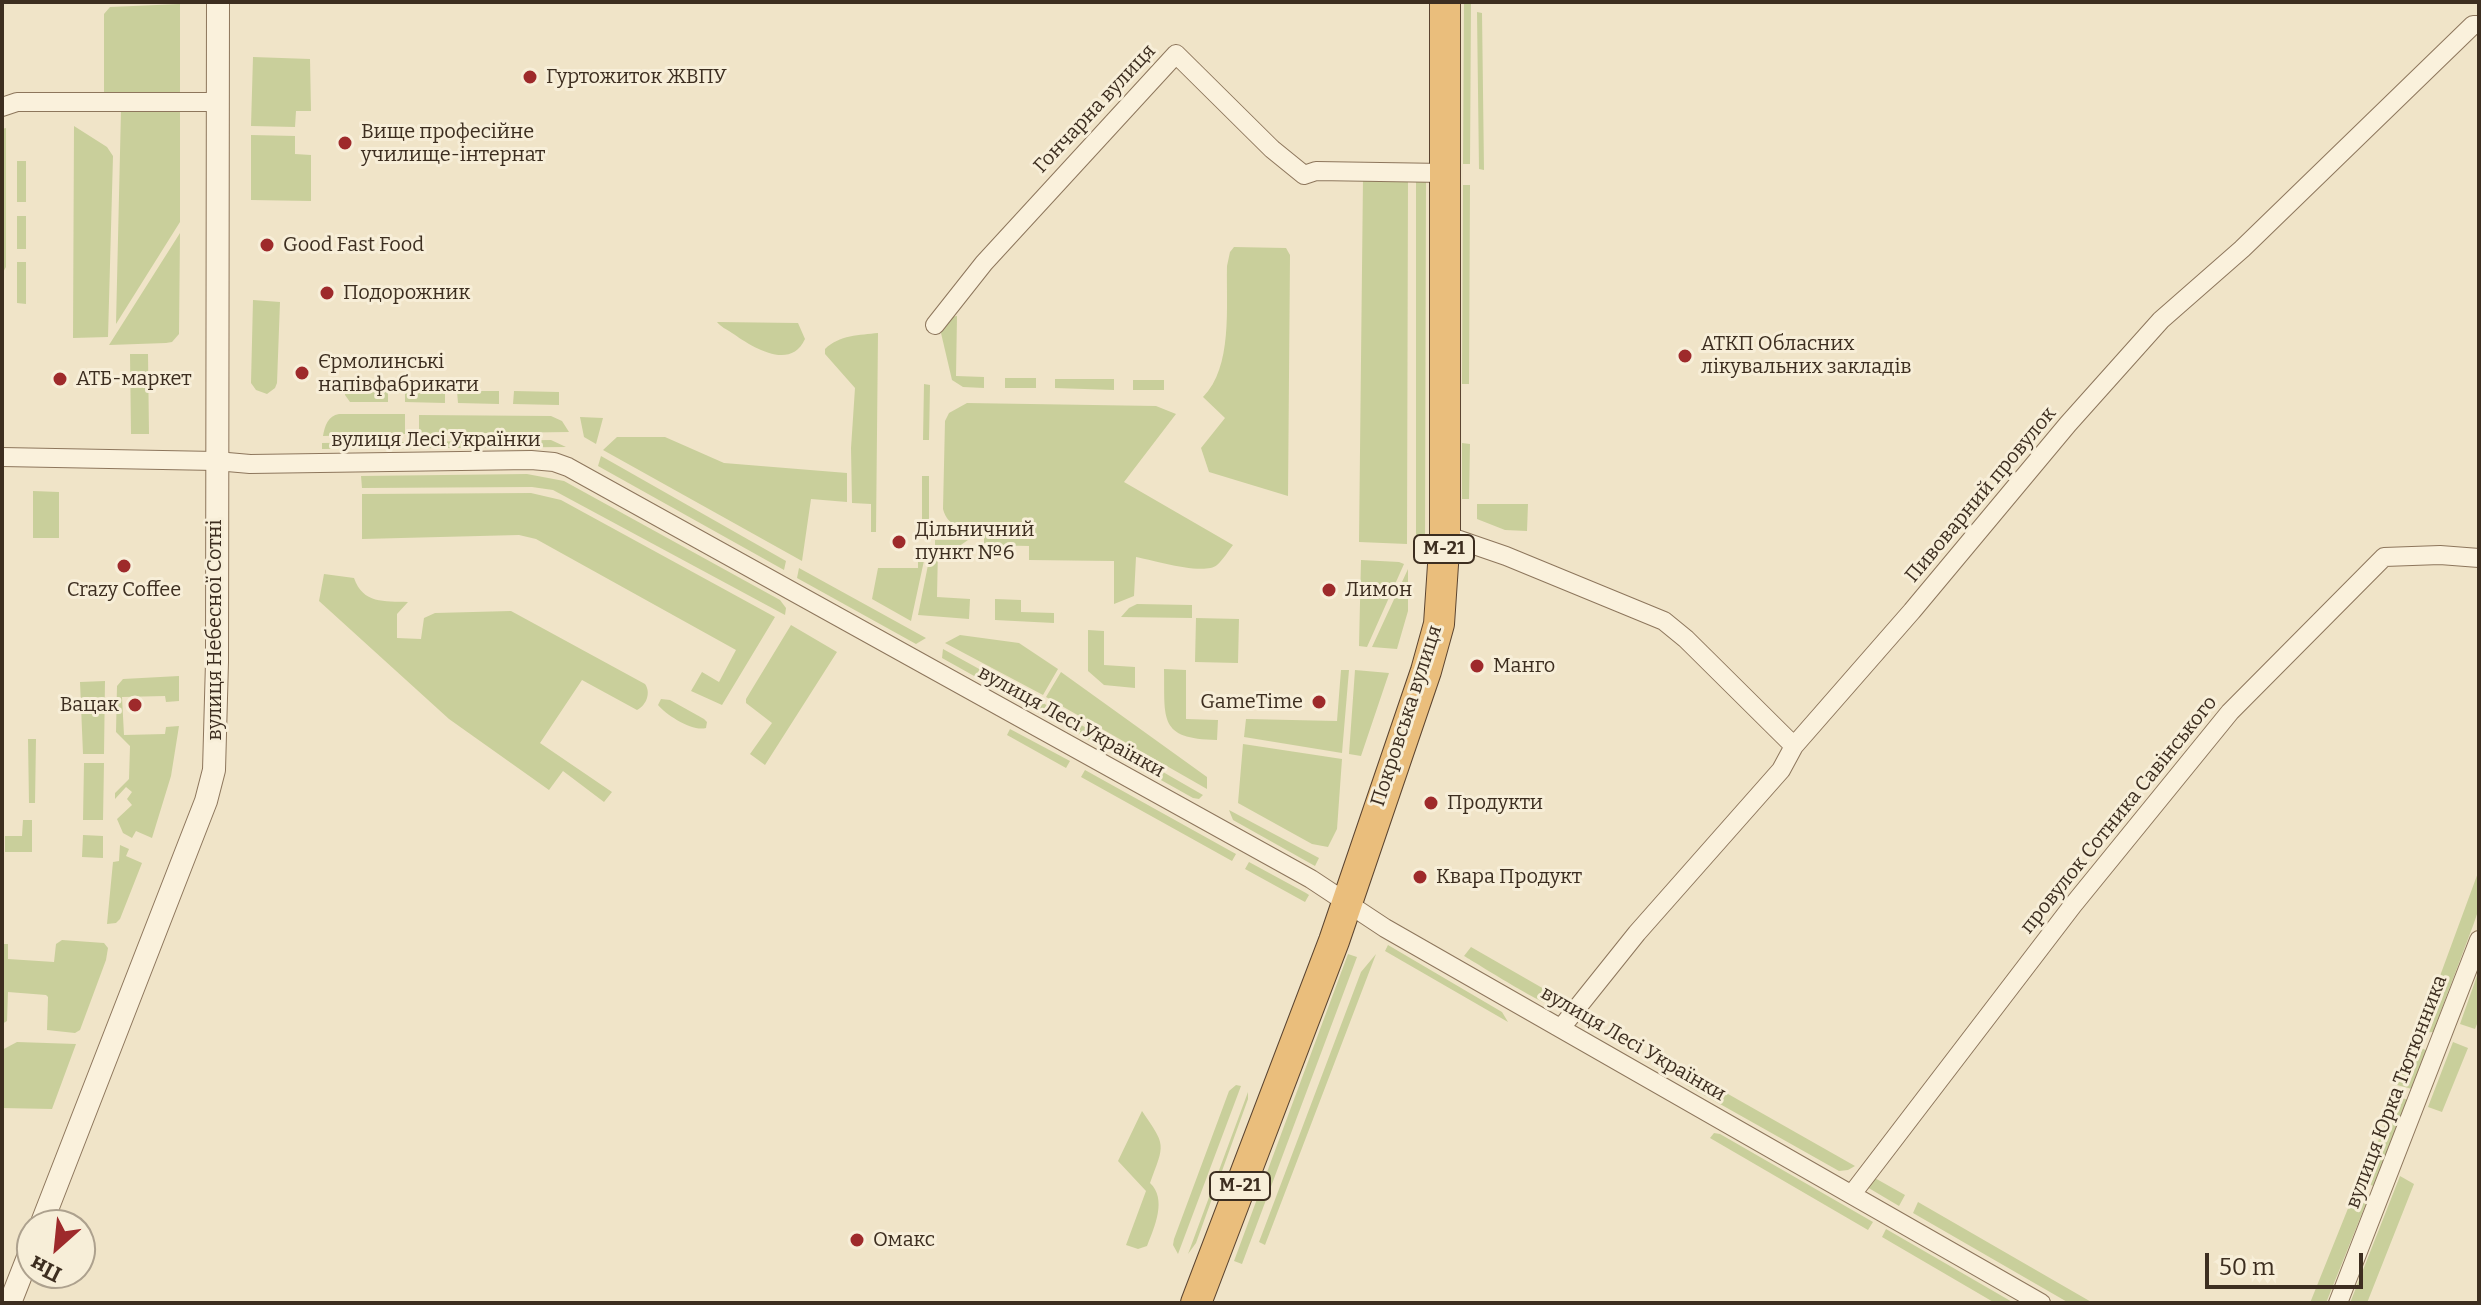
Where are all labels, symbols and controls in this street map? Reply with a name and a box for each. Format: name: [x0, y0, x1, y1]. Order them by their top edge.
street label: Гончарна вулиця: [1029, 40, 1161, 178]
place label: Гуртожиток ЖВПУ: [546, 65, 727, 89]
marker: Гуртожиток ЖВПУ: [521, 68, 539, 86]
place label: Вище професійне училище-інтернат: [361, 120, 545, 167]
marker: Вище професійне училище-інтернат: [336, 134, 354, 152]
place label: Good Fast Food: [283, 233, 424, 257]
marker: Good Fast Food: [258, 236, 276, 254]
place label: Подорожник: [343, 281, 470, 305]
marker: Подорожник: [318, 284, 336, 302]
place label: АТКП Обласних лікувальних закладів: [1701, 332, 1912, 379]
marker: АТКП Обласних лікувальних закладів: [1676, 347, 1694, 365]
place label: Єрмолинські напівфабрикати: [318, 350, 479, 397]
marker: Єрмолинські напівфабрикати: [293, 364, 311, 382]
place label: АТБ-маркет: [76, 367, 192, 391]
marker: АТБ-маркет: [51, 370, 69, 388]
street label: Пивоварний провулок: [1900, 402, 2062, 588]
street label: вулиця Лесі Українки: [331, 428, 541, 452]
place label: Дільничний пункт №6: [915, 518, 1034, 565]
street label: вулиця Небесної Сотні: [203, 520, 227, 740]
marker: Дільничний пункт №6: [890, 533, 908, 551]
road number: М-21: [1414, 535, 1474, 563]
marker: Crazy Coffee: [115, 557, 133, 575]
place label: Crazy Coffee: [67, 578, 181, 602]
place label: Лимон: [1345, 578, 1412, 602]
marker: Лимон: [1320, 581, 1338, 599]
street label: Покровська вулиця: [1366, 622, 1448, 810]
place label: Манго: [1493, 654, 1555, 678]
marker: Манго: [1468, 657, 1486, 675]
street label: вулиця Лесі Українки: [974, 661, 1168, 783]
place label: GameTime: [1200, 690, 1303, 714]
street label: провулок Сотника Савінського: [2016, 691, 2222, 939]
place label: Вацак: [60, 693, 119, 717]
marker: GameTime: [1310, 693, 1328, 711]
marker: Вацак: [126, 696, 144, 714]
place label: Продукти: [1447, 791, 1543, 815]
marker: Продукти: [1422, 794, 1440, 812]
place label: Квара Продукт: [1436, 865, 1582, 889]
marker: Квара Продукт: [1411, 868, 1429, 886]
street label: вулиця Юрка Тютюнника: [2341, 972, 2453, 1212]
street label: вулиця Лесі Українки: [1536, 981, 1730, 1107]
road number: М-21: [1210, 1172, 1270, 1200]
north arrow: [16, 1209, 96, 1289]
place label: Омакс: [873, 1228, 935, 1252]
marker: Омакс: [848, 1231, 866, 1249]
scale bar: [2209, 1237, 2367, 1287]
text: Пн: [25, 1250, 66, 1288]
text: 50 m: [2219, 1253, 2275, 1281]

